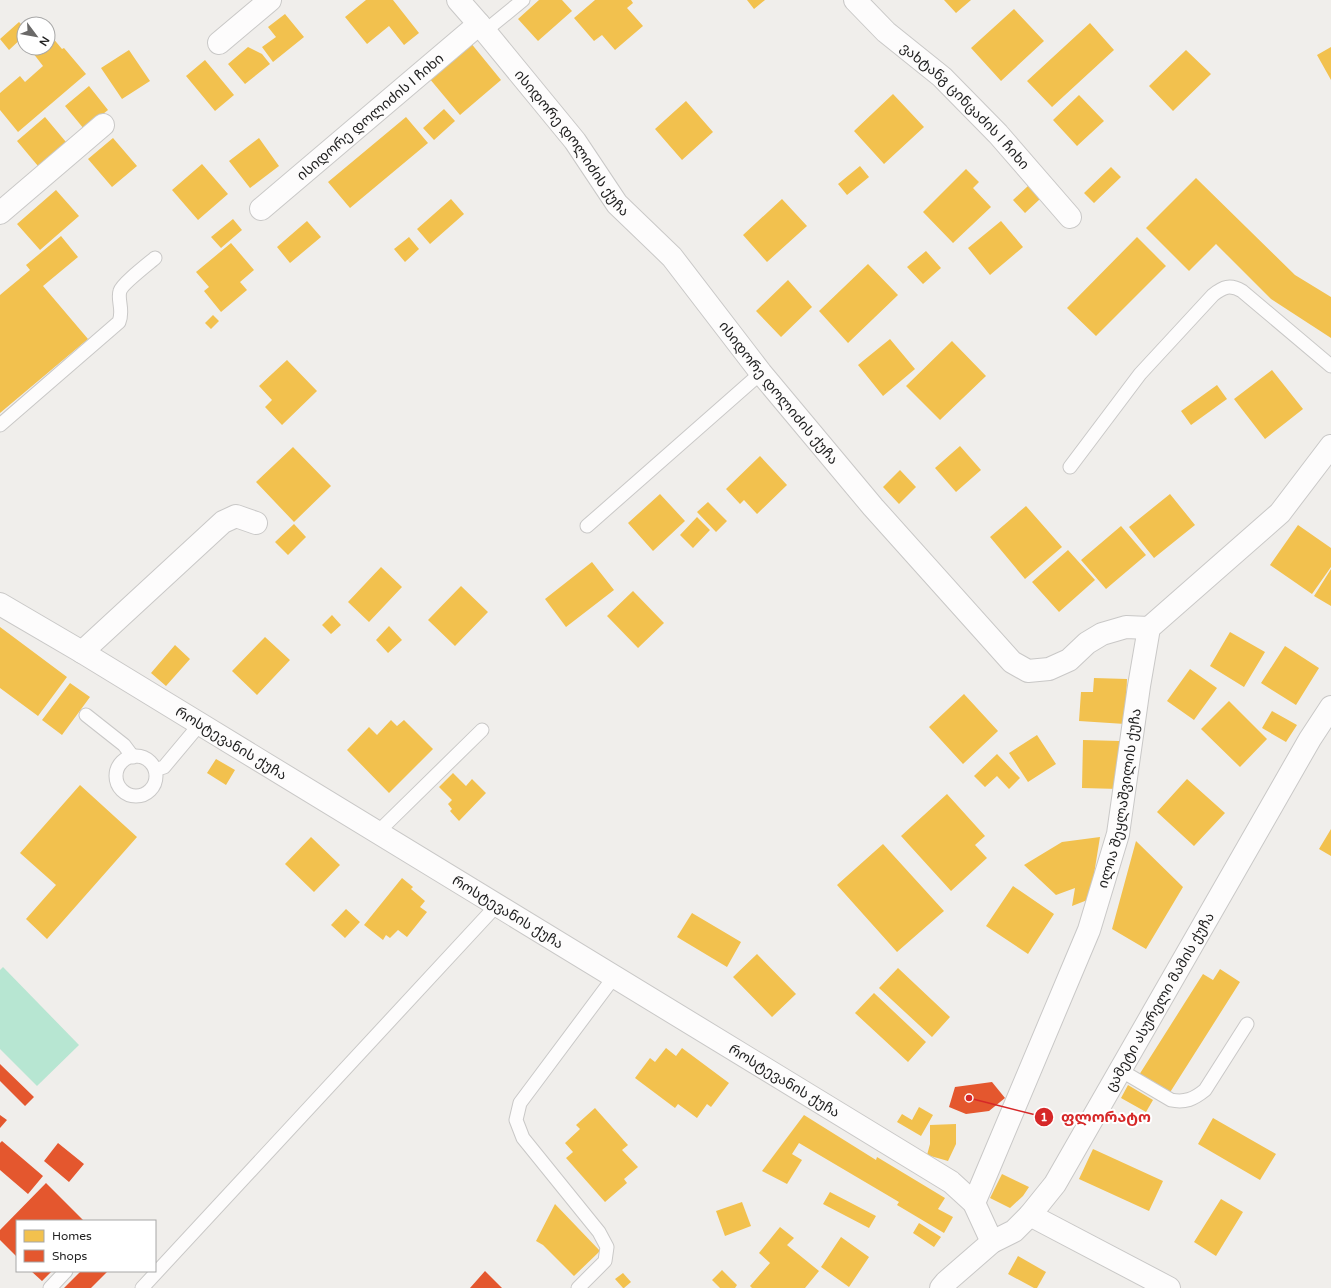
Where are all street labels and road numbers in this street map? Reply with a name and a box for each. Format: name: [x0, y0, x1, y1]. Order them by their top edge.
street label: ვახტანგ ცინცაძის I ჩიხი: [897, 39, 1033, 173]
street label: ისიდორე დოლიძის I ჩიხი: [293, 49, 447, 184]
street label: ისიდორე დოლიძის ქუჩა: [511, 66, 633, 220]
street label: ისიდორე დოლიძის ქუჩა: [716, 318, 842, 468]
street label: როსტევანის ქუჩა: [173, 703, 290, 783]
street label: ილია შეყლაშვილის ქუჩა: [1094, 707, 1144, 890]
street label: როსტევანის ქუჩა: [449, 872, 567, 952]
street label: ცამეტი ასურელი მამის ქუჩა: [1101, 909, 1218, 1094]
street label: როსტევანის ქუჩა: [726, 1040, 843, 1121]

